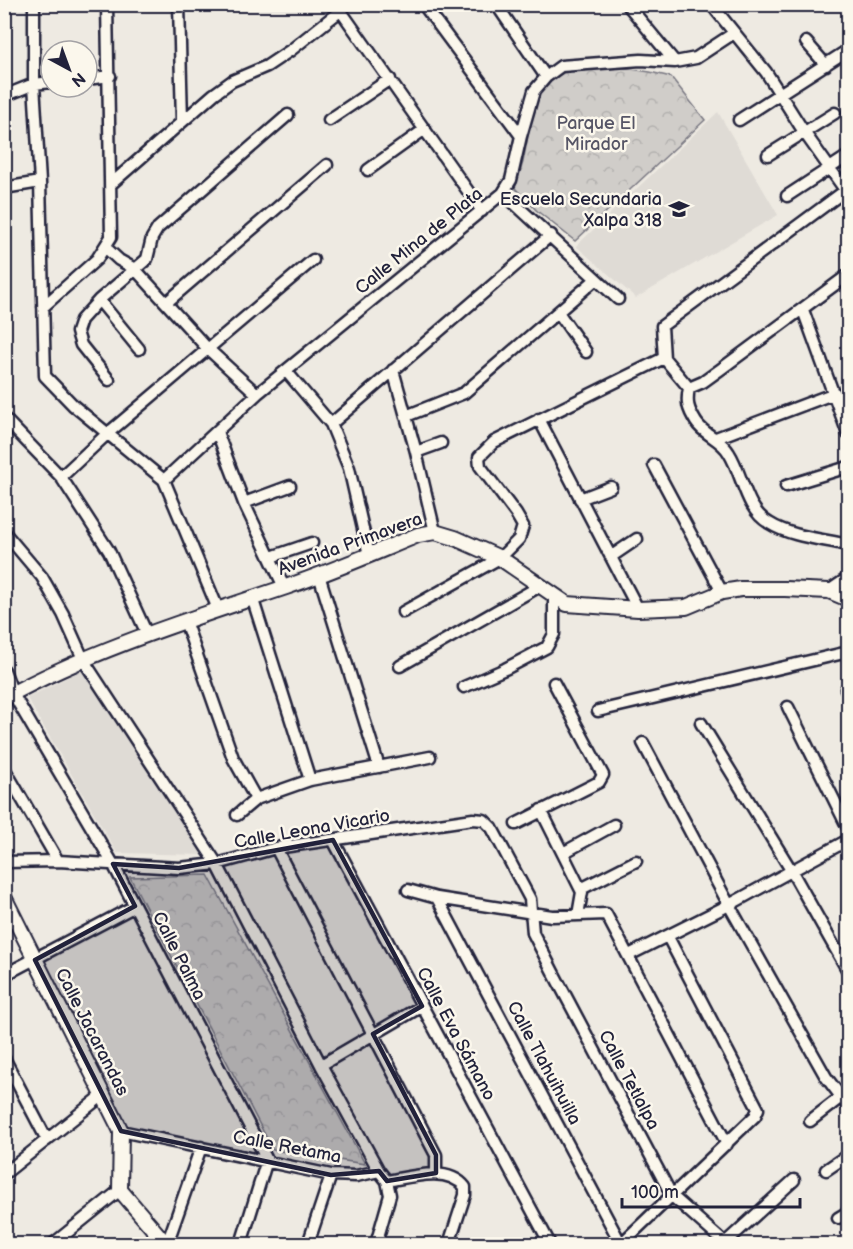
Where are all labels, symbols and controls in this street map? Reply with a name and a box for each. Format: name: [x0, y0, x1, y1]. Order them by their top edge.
north arrow: [39, 39, 99, 99]
text: N: [67, 68, 89, 90]
park label: Parque El Mirador: [557, 113, 635, 155]
street label: Calle Mina de Plata: [351, 183, 487, 299]
place label: Escuela Secundaria Xalpa 318: [500, 189, 662, 231]
school or university icon: Escuela Secundaria Xalpa 318: [667, 197, 691, 221]
street label: Avenida Primavera: [275, 508, 425, 580]
street label: Calle Leona Vicario: [232, 805, 392, 853]
street label: Calle Palma: [148, 908, 210, 1004]
street label: Calle Eva Sámano: [412, 964, 500, 1104]
street label: Calle Jacarandas: [51, 965, 133, 1099]
street label: Calle Tlahuihuilla: [503, 998, 585, 1128]
street label: Calle Tetlalpa: [594, 1027, 664, 1133]
street label: Calle Retama: [231, 1126, 343, 1168]
scale bar: [622, 1171, 800, 1209]
text: 100 m: [631, 1182, 679, 1203]

